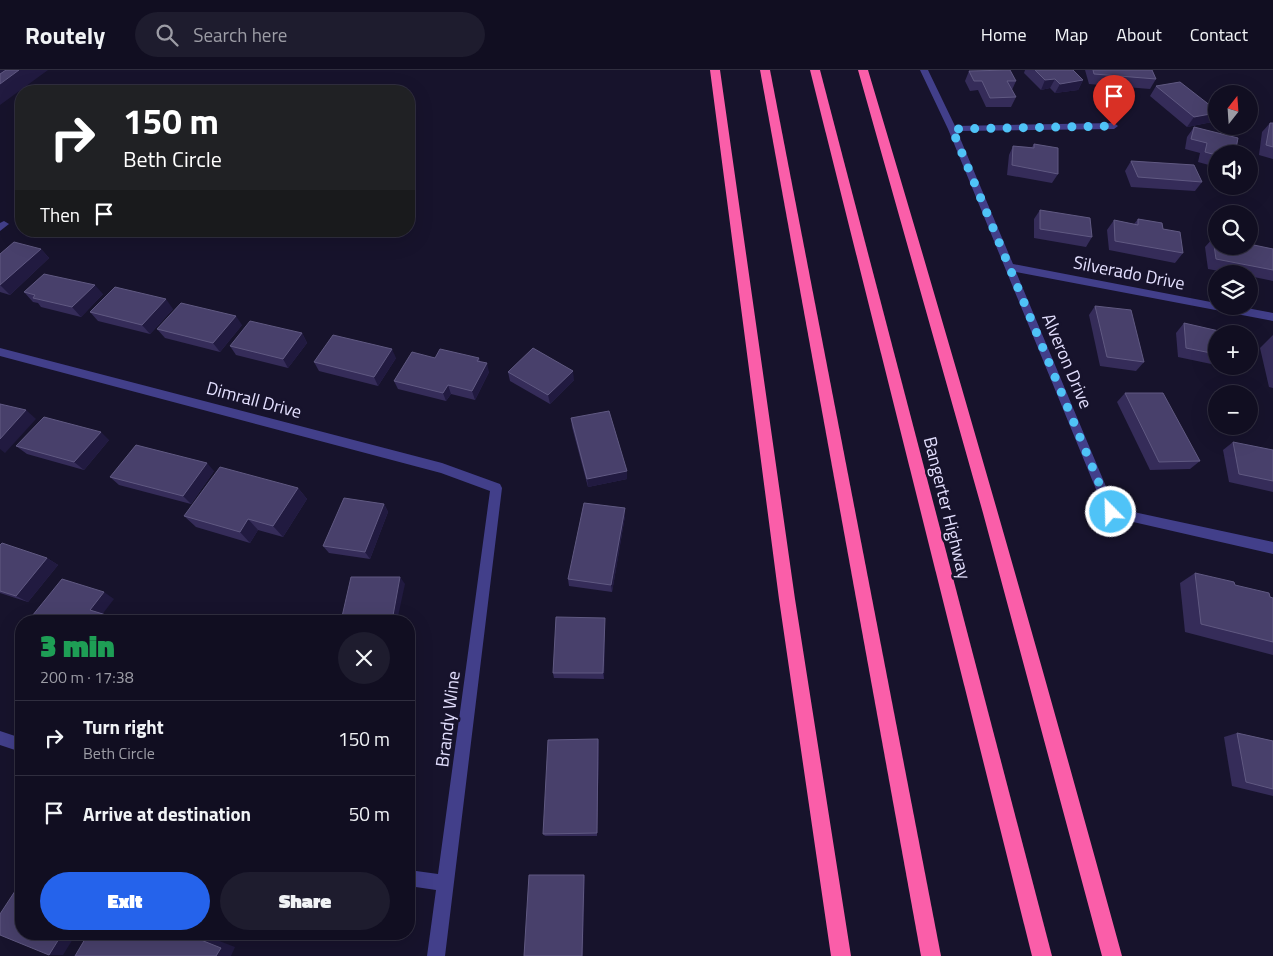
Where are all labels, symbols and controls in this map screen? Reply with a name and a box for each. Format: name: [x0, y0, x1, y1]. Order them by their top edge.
search box: [135, 12, 485, 57]
text: Routely: [25, 17, 105, 53]
text: Search here: [193, 20, 287, 49]
icon: search: [153, 21, 181, 49]
text: Home: [981, 21, 1027, 48]
text: Map: [1055, 21, 1088, 48]
text: About: [1116, 21, 1162, 48]
text: Contact: [1190, 21, 1248, 48]
pin: [1093, 75, 1135, 126]
icon: arrive: [1100, 82, 1128, 110]
north arrow: [1208, 85, 1258, 135]
map controls: [1208, 85, 1258, 435]
text: 150 m: [123, 94, 219, 148]
icon: right: [40, 105, 105, 170]
text: Beth Circle: [123, 142, 222, 176]
button: sound: [1208, 145, 1258, 195]
text: Then: [40, 200, 80, 229]
icon: arrive: [90, 200, 118, 228]
button: search: [1208, 205, 1258, 255]
street label: Silverado Drive: [1071, 248, 1187, 297]
button: layers: [1208, 265, 1258, 315]
street label: Alveron Drive: [1035, 309, 1100, 413]
button: +: [1208, 325, 1258, 375]
street label: Dimrall Drive: [204, 374, 305, 425]
button: −: [1208, 385, 1258, 435]
street label: Bangerter Highway: [917, 434, 978, 582]
position arrow: [1084, 485, 1136, 537]
text: 3 min: [40, 623, 115, 669]
button: close: [338, 632, 390, 684]
text: 200 m · 17:38: [40, 665, 134, 689]
street label: Brandy Wine: [428, 669, 467, 769]
text: Turn right: [83, 712, 164, 741]
icon: right: [40, 724, 68, 752]
text: 150 m: [338, 724, 390, 753]
text: Beth Circle: [83, 741, 155, 765]
icon: arrive: [40, 799, 68, 827]
text: Arrive at destination: [83, 799, 251, 828]
text: 50 m: [349, 799, 390, 828]
button: Exit: [40, 872, 210, 930]
button: Share: [220, 872, 390, 930]

